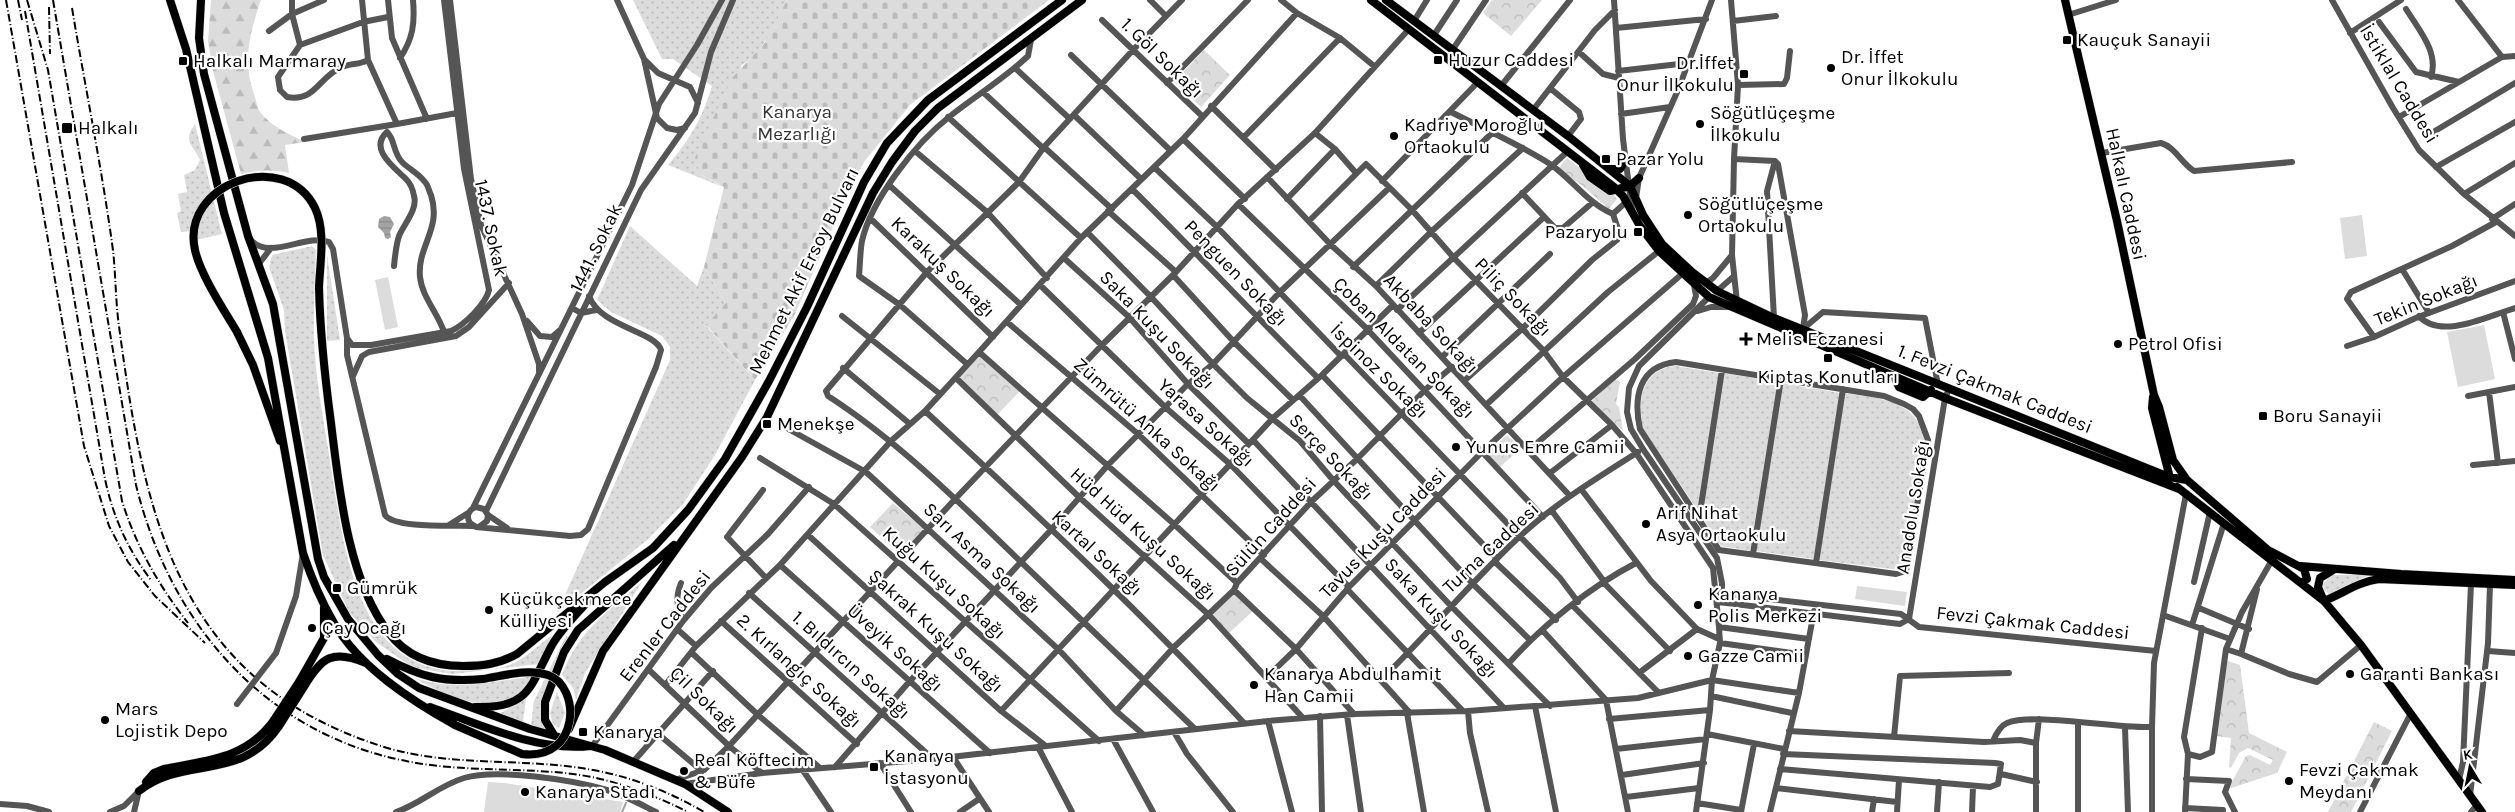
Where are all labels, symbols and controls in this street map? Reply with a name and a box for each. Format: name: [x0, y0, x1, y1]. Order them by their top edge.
street label: 1. Göl Sokağı: [1116, 13, 1208, 103]
street label: İstiklal Caddesi: [2355, 21, 2443, 147]
place label: Kauçuk Sanayii: [2077, 29, 2211, 51]
marker: Kauçuk Sanayii: [2061, 34, 2073, 46]
place label: Dr. İffet Onur İlkokulu: [1841, 46, 1958, 90]
place label: Huzur Caddesi: [1448, 49, 1574, 71]
place label: Halkalı Marmaray: [193, 50, 346, 72]
place label: Dr.İffet Onur İlkokulu: [1617, 52, 1734, 96]
marker: Huzur Caddesi: [1432, 54, 1444, 66]
marker: Halkalı Marmaray: [177, 55, 189, 67]
marker: Dr. İffet Onur İlkokulu: [1825, 62, 1837, 74]
marker: Dr.İffet Onur İlkokulu: [1738, 68, 1750, 80]
park label: Kanarya Mezarlığı: [757, 101, 837, 145]
place label: Söğütlüçeşme İlkokulu: [1710, 102, 1835, 146]
place label: Kadriye Moroğlu Ortaokulu: [1404, 114, 1544, 158]
place label: Halkalı: [78, 117, 139, 139]
marker: Söğütlüçeşme İlkokulu: [1694, 118, 1706, 130]
marker: Halkalı: [60, 121, 74, 135]
street label: Halkalı Caddesi: [2101, 126, 2151, 262]
marker: Kadriye Moroğlu Ortaokulu: [1388, 130, 1400, 142]
place label: Pazar Yolu: [1616, 148, 1704, 170]
marker: Pazar Yolu: [1600, 153, 1612, 165]
street label: Mehmet Akif Ersoy Bulvarı: [744, 164, 864, 378]
street label: 1437. Sokak: [470, 177, 512, 279]
place label: Söğütlüçeşme Ortaokulu: [1698, 193, 1823, 237]
street label: 1441. Sokak: [565, 200, 627, 296]
marker: Söğütlüçeşme Ortaokulu: [1682, 209, 1694, 221]
street label: Karakuş Sokağı: [887, 212, 999, 322]
street label: Penguen Sokağı: [1180, 215, 1292, 331]
place label: Pazaryolu: [1545, 221, 1628, 243]
marker: Pazaryolu: [1632, 226, 1644, 238]
street label: Piliç Sokağı: [1470, 253, 1556, 341]
street label: Saka Kuşu Sokağı: [1095, 266, 1219, 394]
street label: Akbaba Sokağı: [1379, 269, 1483, 379]
street label: Tekin Sokağı: [2371, 269, 2481, 331]
street label: Çoban Aldatan Sokağı: [1329, 273, 1479, 423]
street label: İspinoz Sokağı: [1326, 319, 1432, 423]
place label: Melis Eczanesi: [1756, 328, 1884, 350]
marker: Melis Eczanesi: [1740, 333, 1752, 345]
place label: Petrol Ofisi: [2128, 333, 2223, 355]
marker: Petrol Ofisi: [2112, 338, 2124, 350]
street label: 1. Fevzi Çakmak Caddesi: [1894, 340, 2096, 438]
marker: Kiptaş Konutları: [1822, 352, 1834, 364]
street label: Zümrütü Anka Sokağı: [1069, 353, 1225, 497]
place label: Kiptaş Konutları: [1758, 366, 1898, 388]
street label: Yarasa Sokağı: [1154, 374, 1258, 472]
place label: Boru Sanayii: [2273, 405, 2382, 427]
street label: Serçe Sokağı: [1284, 409, 1378, 505]
marker: Boru Sanayii: [2257, 410, 2269, 422]
place label: Menekşe: [777, 413, 855, 435]
marker: Menekşe: [761, 418, 773, 430]
place label: Yunus Emre Camii: [1466, 436, 1625, 458]
street label: Anadolu Sokağı: [1892, 438, 1934, 576]
marker: Yunus Emre Camii: [1450, 441, 1462, 453]
street label: Hüd Hüd Kuşu Sokağı: [1066, 463, 1220, 605]
street label: Tavus Kuşu Caddesi: [1315, 463, 1451, 603]
street label: Sülün Caddesi: [1221, 473, 1321, 581]
street label: Sarı Asma Sokağı: [919, 498, 1045, 618]
street label: Turna Caddesi: [1439, 498, 1543, 598]
place label: Arif Nihat Asya Ortaokulu: [1656, 502, 1787, 546]
street label: Kartal Sokağı: [1047, 505, 1147, 601]
marker: Arif Nihat Asya Ortaokulu: [1640, 518, 1652, 530]
street label: Kuğu Kuşu Sokağı: [878, 522, 1010, 644]
street label: Saka Kuşu Sokağı: [1380, 553, 1502, 683]
street label: Şakrak Kuşu Sokağı: [864, 565, 1008, 697]
street label: Erenler Caddesi: [615, 566, 715, 686]
place label: Gümrük: [347, 577, 418, 599]
marker: Gümrük: [331, 582, 343, 594]
place label: Kanarya Polis Merkezi: [1708, 583, 1822, 627]
place label: Küçükçekmece Külliyesi: [499, 588, 631, 632]
street label: Üveyik Sokağı: [843, 599, 947, 697]
marker: Kanarya Polis Merkezi: [1692, 599, 1704, 611]
street label: Fevzi Çakmak Caddesi: [1935, 602, 2131, 644]
marker: Küçükçekmece Külliyesi: [483, 604, 495, 616]
street label: 1. Bıldırcın Sokağı: [787, 606, 915, 724]
street label: 2. Kırlangıç Sokağı: [732, 609, 866, 733]
place label: Çay Ocağı: [322, 617, 406, 639]
marker: Çay Ocağı: [306, 622, 318, 634]
place label: Gazze Camii: [1698, 645, 1804, 667]
marker: Gazze Camii: [1682, 650, 1694, 662]
street label: Çil Sokağı: [665, 662, 743, 738]
place label: Kanarya Abdulhamit Han Camii: [1264, 663, 1441, 707]
place label: Garanti Bankası: [2360, 663, 2499, 685]
marker: Garanti Bankası: [2344, 668, 2356, 680]
marker: Kanarya Abdulhamit Han Camii: [1248, 679, 1260, 691]
place label: Mars Lojistik Depo: [115, 698, 228, 742]
marker: Mars Lojistik Depo: [99, 714, 111, 726]
place label: Kanarya: [593, 721, 663, 743]
marker: Kanarya: [577, 726, 589, 738]
north arrow: [2445, 742, 2495, 792]
place label: Kanarya İstasyonu: [884, 745, 969, 789]
text: K: [2462, 745, 2475, 764]
place label: Real Köftecim & Büfe: [694, 749, 814, 793]
place label: Fevzi Çakmak Meydanı: [2299, 759, 2419, 803]
marker: Kanarya İstasyonu: [868, 761, 880, 773]
marker: Real Köftecim & Büfe: [678, 765, 690, 777]
marker: Fevzi Çakmak Meydanı: [2283, 775, 2295, 787]
place label: Kanarya Stadı: [535, 781, 656, 803]
marker: Kanarya Stadı: [519, 786, 531, 798]

